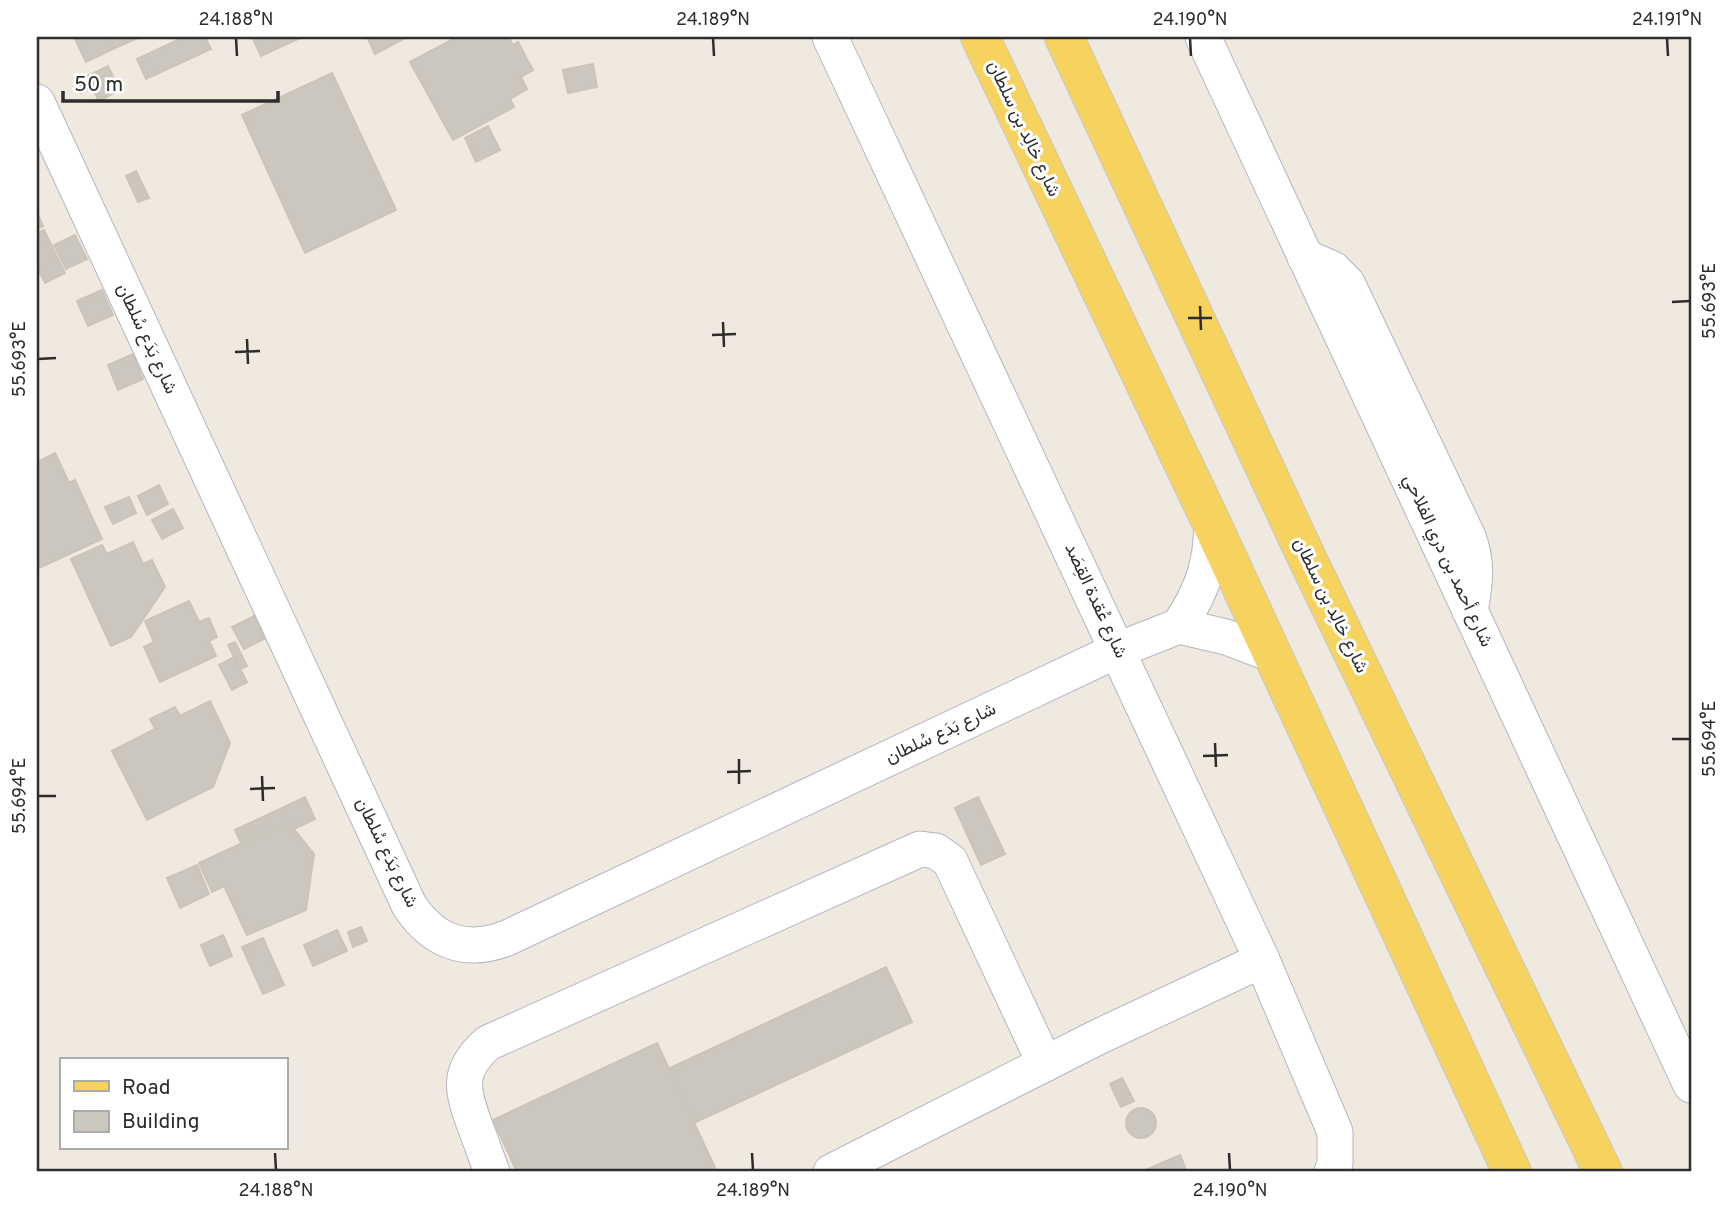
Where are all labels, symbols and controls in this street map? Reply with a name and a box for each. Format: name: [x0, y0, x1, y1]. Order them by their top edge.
text: 24.188°N: [199, 9, 273, 32]
text: 24.189°N: [676, 9, 750, 32]
text: 24.190°N: [1152, 9, 1228, 32]
text: 24.191°N: [1632, 9, 1702, 32]
street label: شارع خالِد بن سلطان: [981, 57, 1065, 201]
scale bar: [63, 60, 278, 104]
text: 50 m: [74, 72, 123, 99]
text: 55.693°E: [1699, 263, 1722, 339]
street label: شارع بَدَع سُلطان: [110, 280, 182, 398]
text: 55.693°E: [9, 321, 32, 397]
street label: شارع أحمد بن دري الفلاحي: [1395, 471, 1497, 652]
street label: شارع خالِد بن سلطان: [1287, 535, 1373, 677]
street label: شارع عُقدة القِصَد: [1058, 540, 1132, 662]
street label: شارع بَدَع سُلطان: [882, 698, 1000, 770]
text: 55.694°E: [1699, 701, 1722, 777]
text: 55.694°E: [9, 758, 32, 834]
street label: شارع بَدَع سُلطان: [349, 794, 423, 912]
legend: [60, 1058, 287, 1150]
text: Road: [122, 1075, 171, 1102]
text: Building: [122, 1109, 200, 1136]
text: 24.188°N: [239, 1180, 313, 1203]
text: 24.189°N: [716, 1180, 790, 1203]
text: 24.190°N: [1192, 1180, 1268, 1203]

